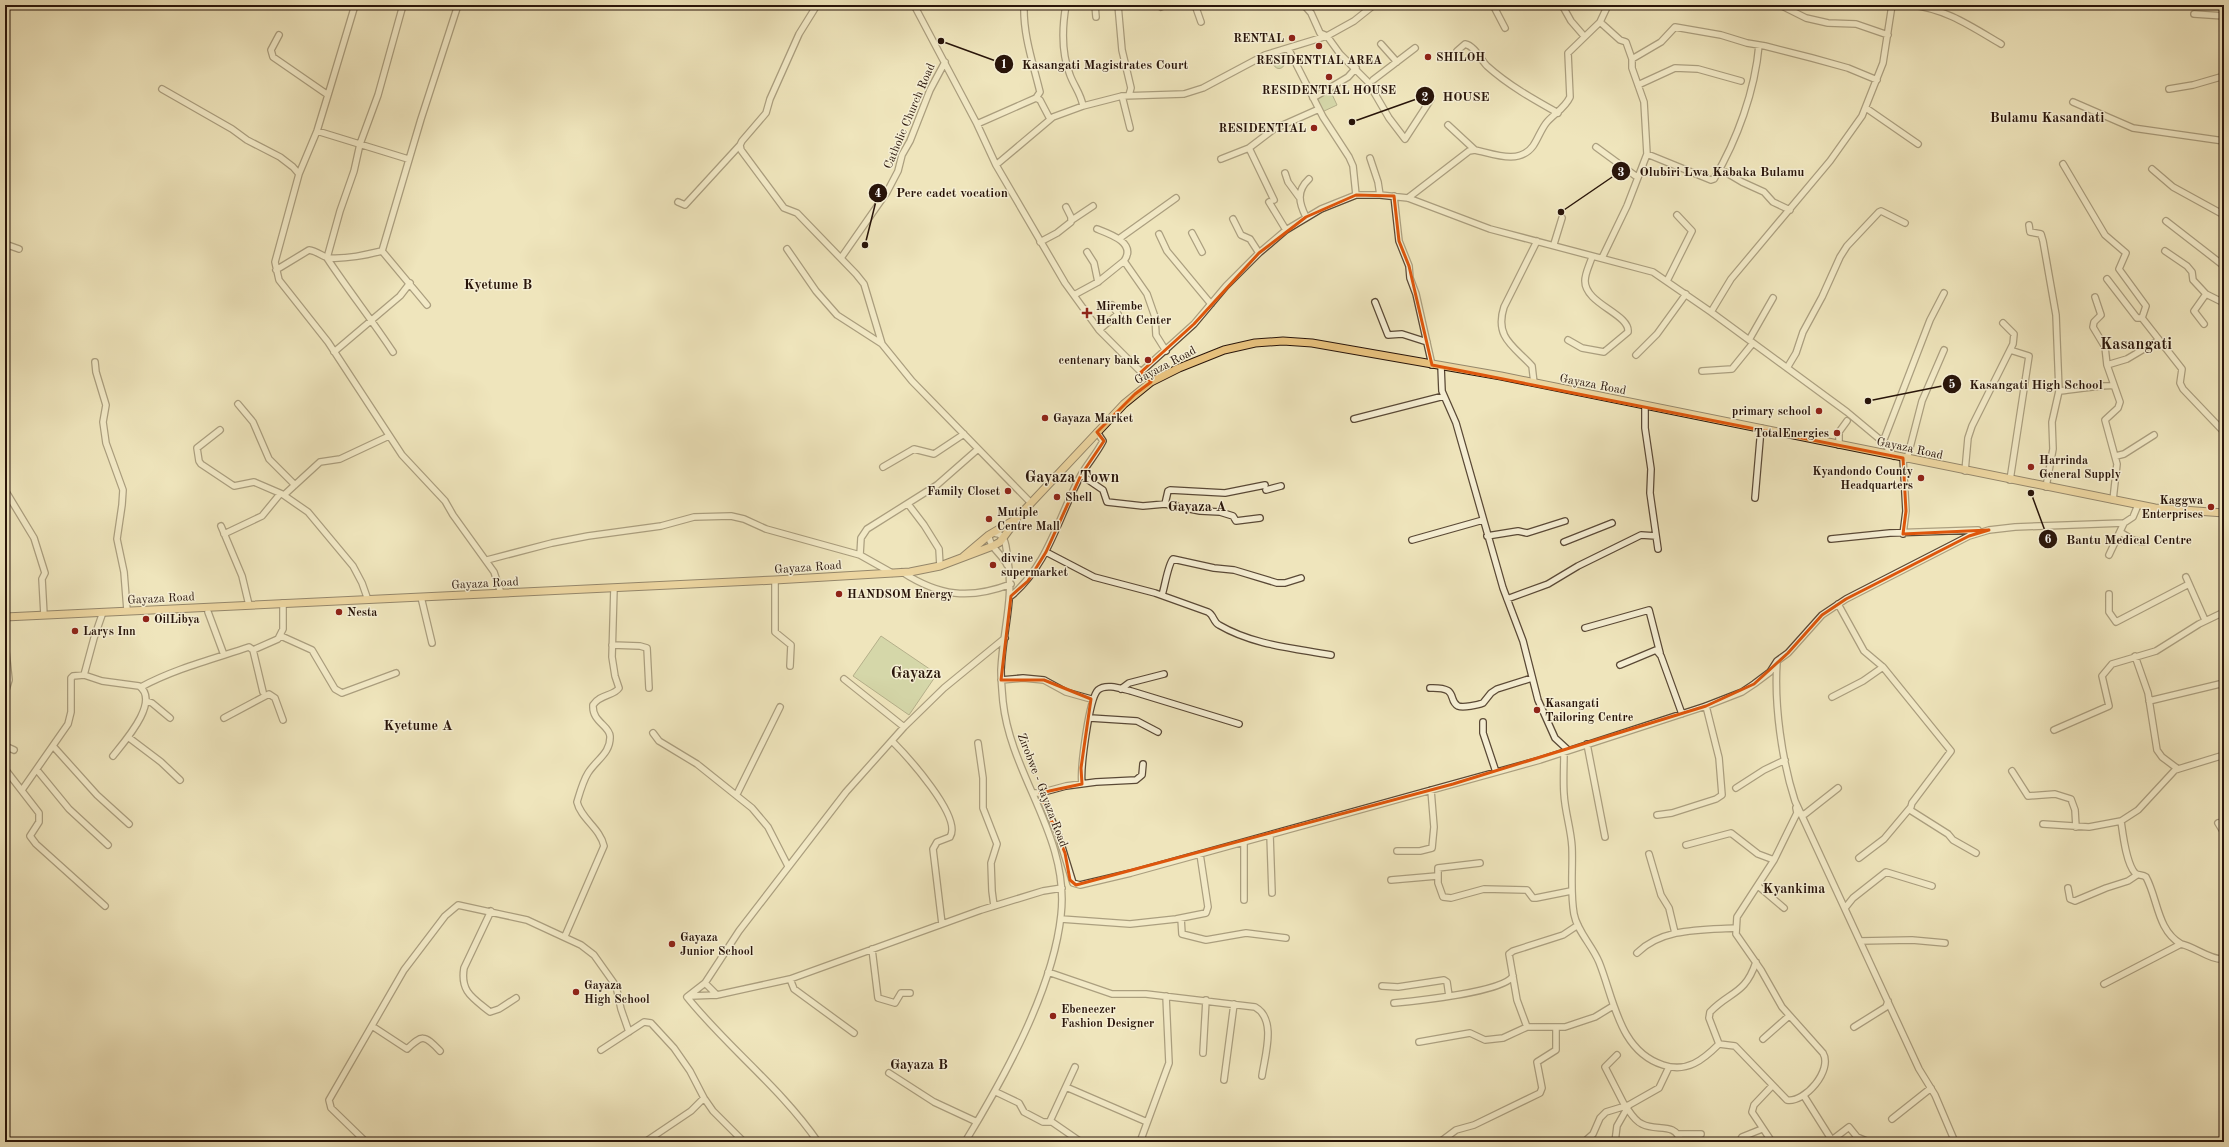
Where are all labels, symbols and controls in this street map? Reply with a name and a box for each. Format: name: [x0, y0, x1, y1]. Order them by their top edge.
place label: RENTAL: [1233, 33, 1284, 45]
marker: RENTAL: [1287, 33, 1297, 43]
marker: RESIDENTIAL AREA: [1314, 41, 1324, 51]
callout: Kasangati Magistrates Court: [994, 52, 1197, 77]
marker: SHILOH: [1423, 52, 1433, 62]
place label: SHILOH: [1436, 52, 1485, 64]
place label: RESIDENTIAL AREA: [1256, 55, 1382, 67]
text: 1: [1001, 59, 1007, 71]
text: Kasangati Magistrates Court: [1022, 59, 1189, 72]
street label: Catholic Church Road: [882, 62, 938, 171]
marker: RESIDENTIAL HOUSE: [1324, 72, 1334, 82]
callout: HOUSE: [1415, 84, 1498, 109]
place label: RESIDENTIAL HOUSE: [1262, 85, 1396, 97]
text: HOUSE: [1443, 91, 1490, 104]
text: 2: [1422, 92, 1429, 104]
district label: Bulamu Kasandati: [1990, 111, 2104, 125]
place label: RESIDENTIAL: [1218, 123, 1306, 135]
marker: RESIDENTIAL: [1309, 123, 1319, 133]
callout: Olubiri Lwa Kabaka Bulamu: [1611, 159, 1812, 184]
text: Olubiri Lwa Kabaka Bulamu: [1640, 166, 1804, 179]
text: 3: [1618, 167, 1625, 179]
callout: Pere cadet vocation: [868, 180, 1016, 205]
text: Pere cadet vocation: [896, 187, 1008, 200]
text: 4: [875, 188, 882, 200]
district label: Kyetume B: [464, 278, 532, 292]
place label: Mirembe Health Center: [1096, 301, 1171, 327]
marker: Mirembe Health Center: [1081, 307, 1093, 319]
district label: Kasangati: [2100, 337, 2172, 353]
street label: Gayaza Road: [1133, 345, 1198, 387]
place label: centenary bank: [1059, 355, 1140, 367]
marker: centenary bank: [1143, 355, 1153, 365]
callout: Kasangati High School: [1942, 372, 2111, 397]
street label: Gayaza Road: [1558, 373, 1627, 397]
text: 5: [1949, 378, 1956, 391]
text: Kasangati High School: [1969, 379, 2103, 392]
place label: primary school: [1732, 406, 1811, 418]
marker: primary school: [1814, 406, 1824, 416]
marker: Gayaza Market: [1040, 413, 1050, 423]
place label: Gayaza Market: [1053, 413, 1134, 425]
place label: TotalEnergies: [1754, 428, 1829, 440]
marker: TotalEnergies: [1832, 428, 1842, 438]
street label: Gayaza Road: [1875, 436, 1944, 462]
place label: Harrinda General Supply: [2039, 455, 2121, 481]
marker: Harrinda General Supply: [2026, 462, 2036, 472]
place label: Kyandondo County Headquarters: [1812, 466, 1913, 492]
district label: Gayaza Town: [1025, 470, 1119, 486]
marker: Kyandondo County Headquarters: [1916, 473, 1926, 483]
place label: Family Closet: [927, 486, 1001, 498]
marker: Family Closet: [1003, 486, 1013, 496]
marker: Shell: [1052, 492, 1062, 502]
place label: Shell: [1065, 492, 1093, 504]
place label: Kaggwa Enterprises: [2142, 495, 2203, 521]
district label: Gayaza A: [1168, 500, 1227, 514]
marker: Kaggwa Enterprises: [2206, 502, 2216, 512]
place label: Mutiple Centre Mall: [997, 507, 1060, 533]
marker: Mutiple Centre Mall: [984, 514, 994, 524]
callout: Bantu Medical Centre: [2038, 527, 2200, 552]
text: 6: [2045, 534, 2052, 546]
text: Bantu Medical Centre: [2066, 534, 2192, 547]
place label: divine supermarket: [1001, 553, 1068, 579]
street label: Gayaza Road: [774, 560, 842, 576]
marker: divine supermarket: [988, 560, 998, 570]
street label: Gayaza Road: [451, 576, 519, 592]
marker: HANDSOM Energy: [834, 589, 844, 599]
place label: HANDSOM Energy: [847, 589, 953, 601]
street label: Gayaza Road: [127, 591, 195, 607]
marker: Nesta: [334, 607, 344, 617]
place label: Nesta: [347, 607, 377, 619]
marker: OilLibya: [141, 614, 151, 624]
place label: OilLibya: [154, 614, 200, 626]
marker: Larys Inn: [70, 626, 80, 636]
place label: Larys Inn: [83, 626, 136, 638]
district label: Gayaza: [891, 666, 941, 682]
place label: Kasangati Tailoring Centre: [1545, 698, 1634, 724]
marker: Kasangati Tailoring Centre: [1532, 705, 1542, 715]
district label: Kyetume A: [383, 719, 453, 733]
street label: Zirobwe - Gayaza Road: [1015, 732, 1069, 849]
district label: Kyankima: [1763, 882, 1825, 896]
place label: Gayaza Junior School: [680, 932, 754, 958]
marker: Gayaza Junior School: [667, 939, 677, 949]
place label: Gayaza High School: [584, 980, 650, 1006]
marker: Gayaza High School: [571, 987, 581, 997]
place label: Ebeneezer Fashion Designer: [1061, 1004, 1154, 1030]
marker: Ebeneezer Fashion Designer: [1048, 1011, 1058, 1021]
district label: Gayaza B: [890, 1058, 948, 1072]

